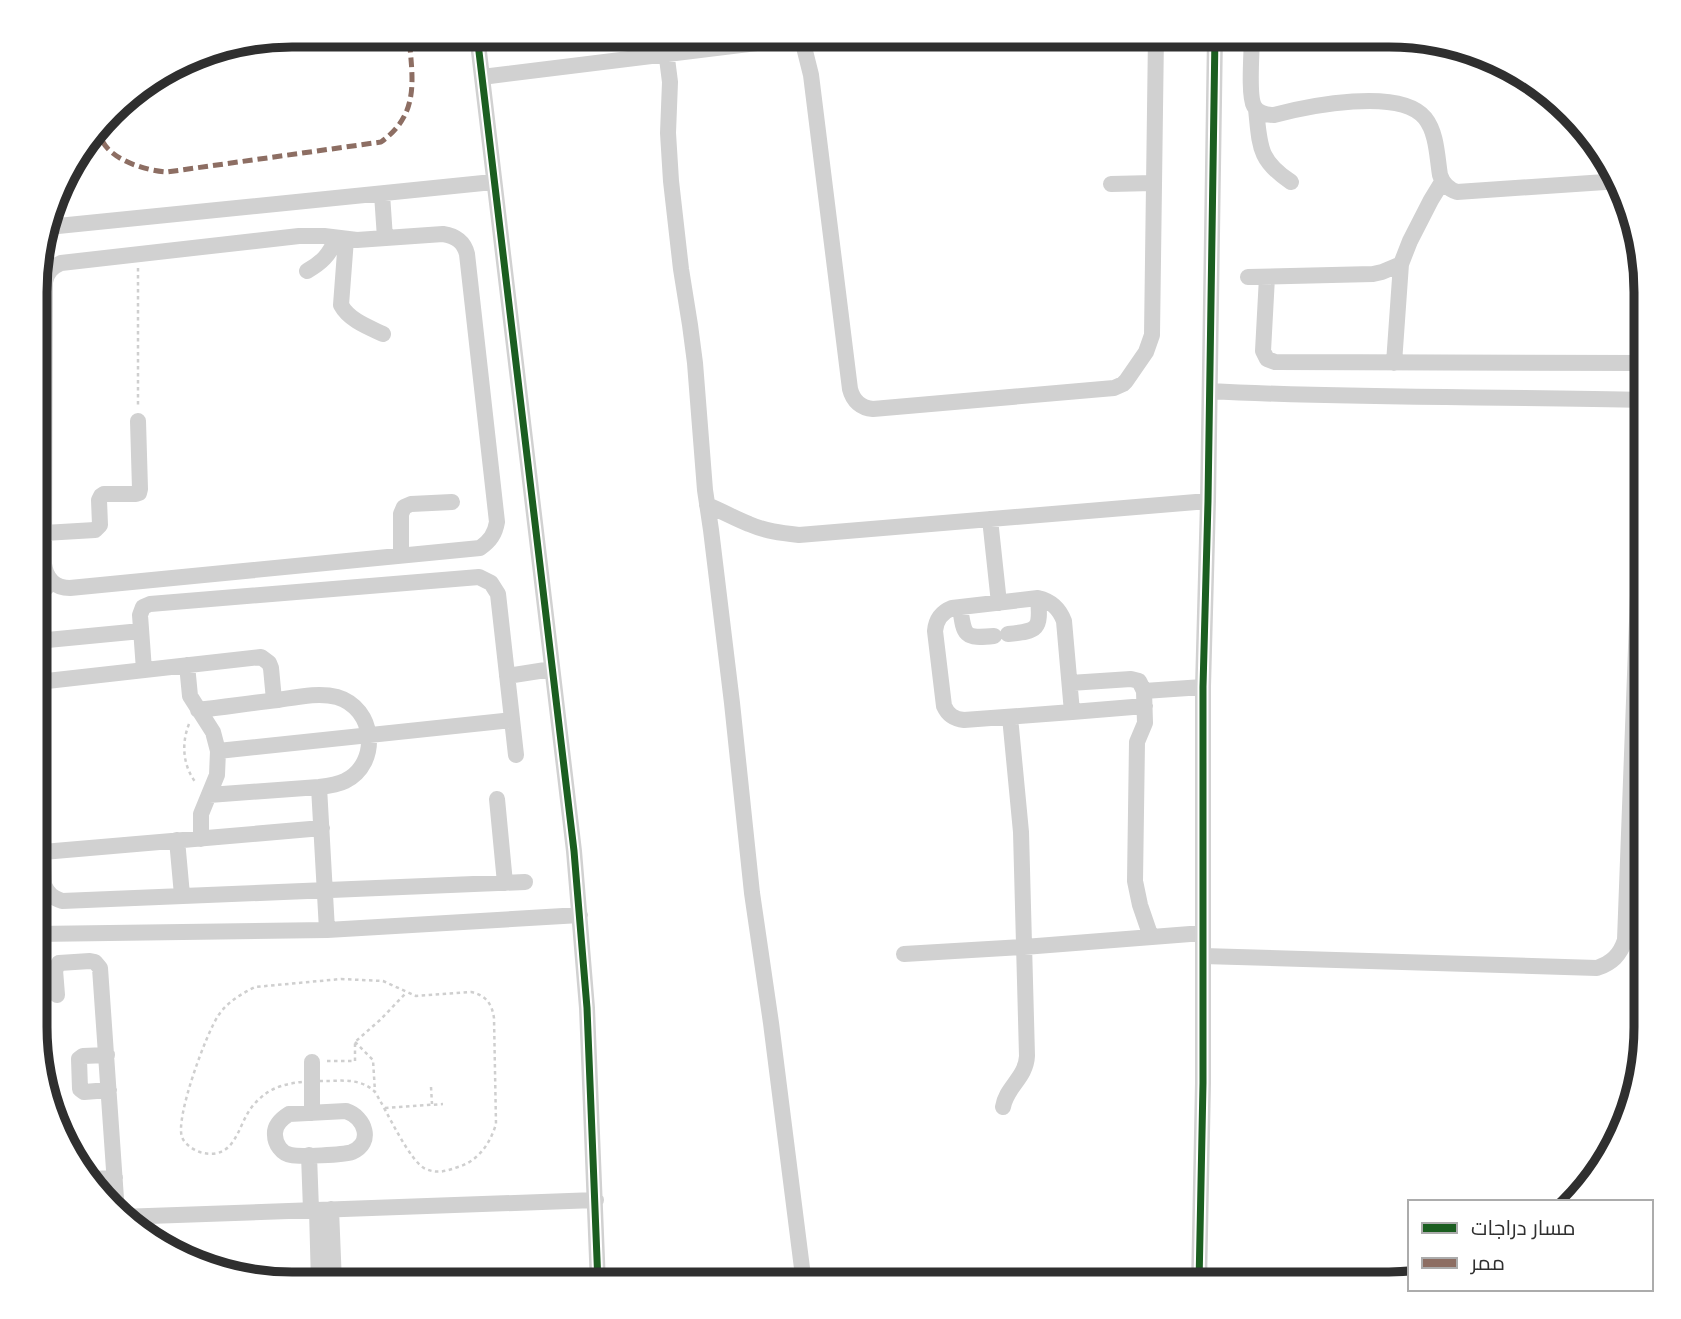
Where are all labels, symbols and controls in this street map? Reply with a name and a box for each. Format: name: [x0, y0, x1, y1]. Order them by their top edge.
legend: [1408, 1200, 1653, 1291]
text: مسار دراجات: [1471, 1214, 1576, 1242]
text: ممر: [1470, 1249, 1505, 1277]

